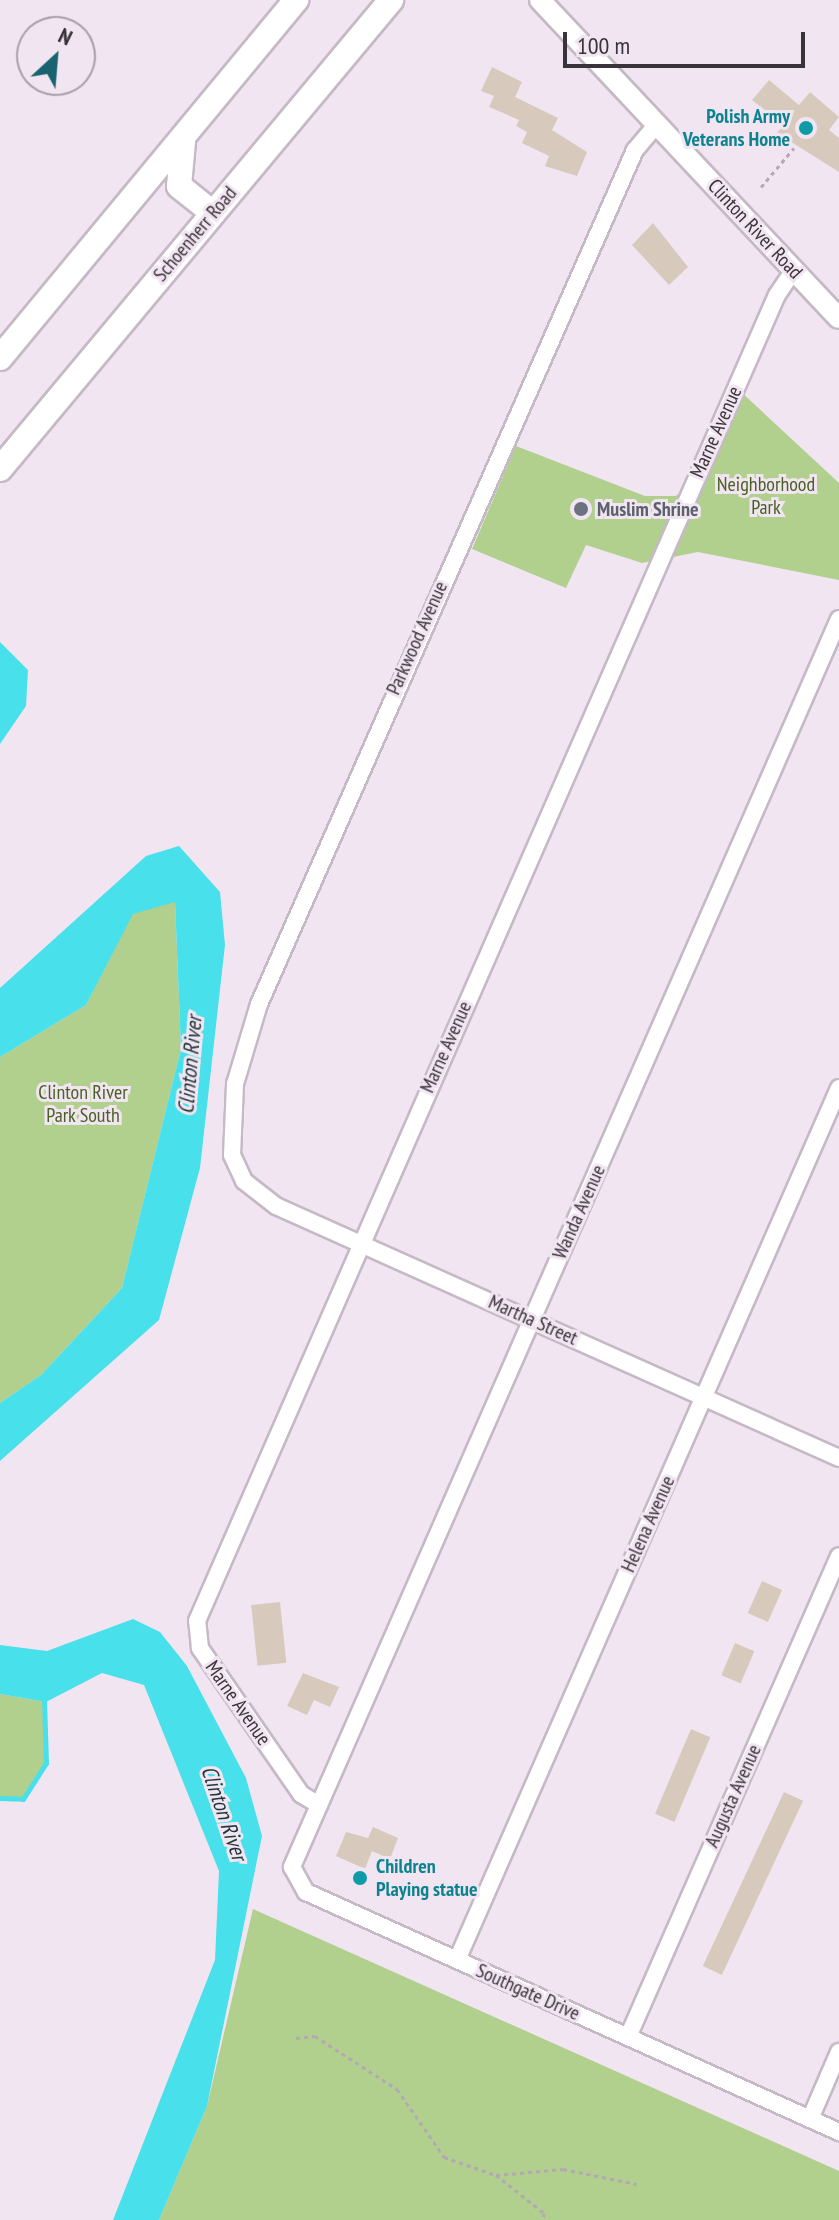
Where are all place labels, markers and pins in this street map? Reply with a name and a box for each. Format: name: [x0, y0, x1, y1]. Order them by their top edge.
place label: Polish Army Veterans Home: [683, 104, 790, 151]
marker: Polish Army Veterans Home: [797, 119, 815, 137]
place label: Muslim Shrine: [597, 497, 699, 521]
marker: Muslim Shrine: [572, 500, 590, 518]
place label: Children Playing statue: [376, 1854, 477, 1901]
marker: Children Playing statue: [351, 1869, 369, 1887]

